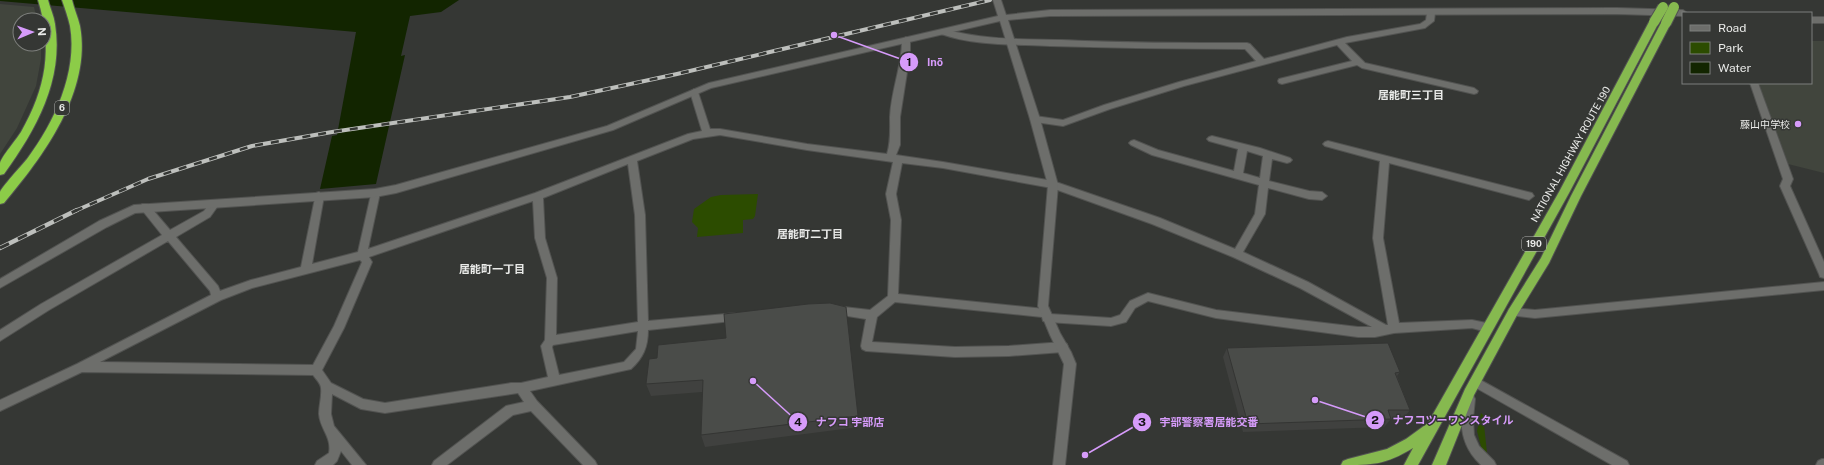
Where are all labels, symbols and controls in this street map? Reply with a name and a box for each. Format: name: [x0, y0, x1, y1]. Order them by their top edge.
north arrow: [12, 12, 52, 52]
legend: [1682, 12, 1812, 84]
text: Road: [1718, 21, 1746, 35]
text: N: [36, 27, 48, 36]
text: Park: [1718, 41, 1744, 55]
callout: Inō: [899, 50, 951, 73]
text: 1: [906, 55, 912, 69]
text: Inō: [927, 56, 943, 68]
text: Water: [1718, 61, 1752, 75]
street label: NATIONAL HIGHWAY ROUTE 190: [1528, 84, 1612, 224]
district label: 居能町三丁目: [1378, 89, 1444, 101]
road number: 6: [55, 101, 69, 115]
place label: 藤山中学校: [1740, 118, 1790, 130]
marker: 藤山中学校: [1793, 119, 1803, 129]
district label: 居能町二丁目: [777, 228, 843, 240]
road number: 190: [1522, 237, 1546, 251]
district label: 居能町一丁目: [459, 263, 525, 275]
callout: ナフコツーワンスタイル: [1365, 408, 1522, 431]
callout: 宇部警察署居能交番: [1132, 410, 1267, 433]
callout: ナフコ 宇部店: [788, 411, 892, 434]
text: 2: [1371, 413, 1379, 427]
text: ナフコツーワンスタイル: [1393, 414, 1513, 426]
text: 4: [794, 415, 802, 429]
text: 3: [1138, 415, 1146, 429]
text: ナフコ 宇部店: [816, 416, 884, 428]
text: 宇部警察署居能交番: [1160, 416, 1259, 428]

